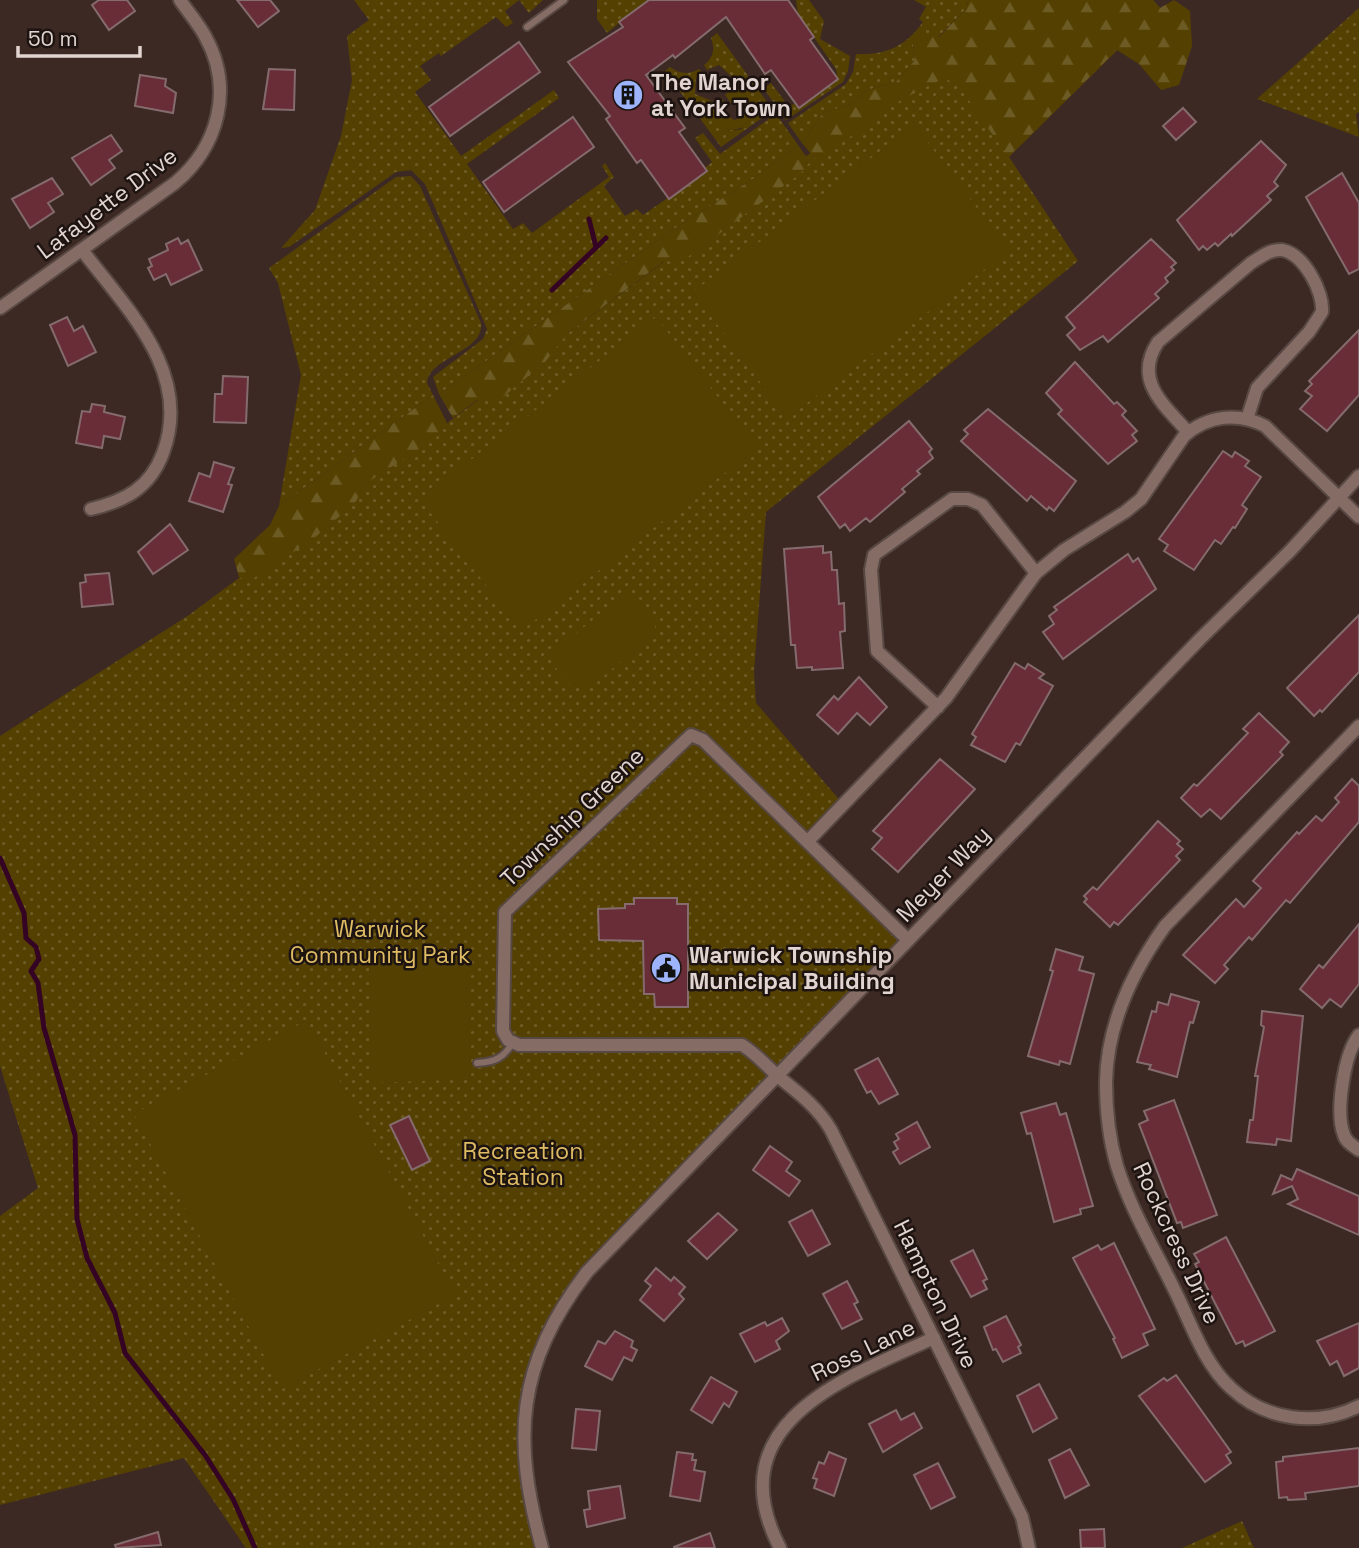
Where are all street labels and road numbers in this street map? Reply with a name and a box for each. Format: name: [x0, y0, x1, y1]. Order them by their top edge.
street label: Lafayette Drive: [31, 140, 183, 266]
street label: Township Greene: [494, 741, 650, 893]
street label: Meyer Way: [890, 820, 996, 928]
street label: Rockcress Drive: [1126, 1157, 1228, 1329]
street label: Hampton Drive: [887, 1215, 985, 1373]
street label: Ross Lane: [806, 1312, 920, 1388]

